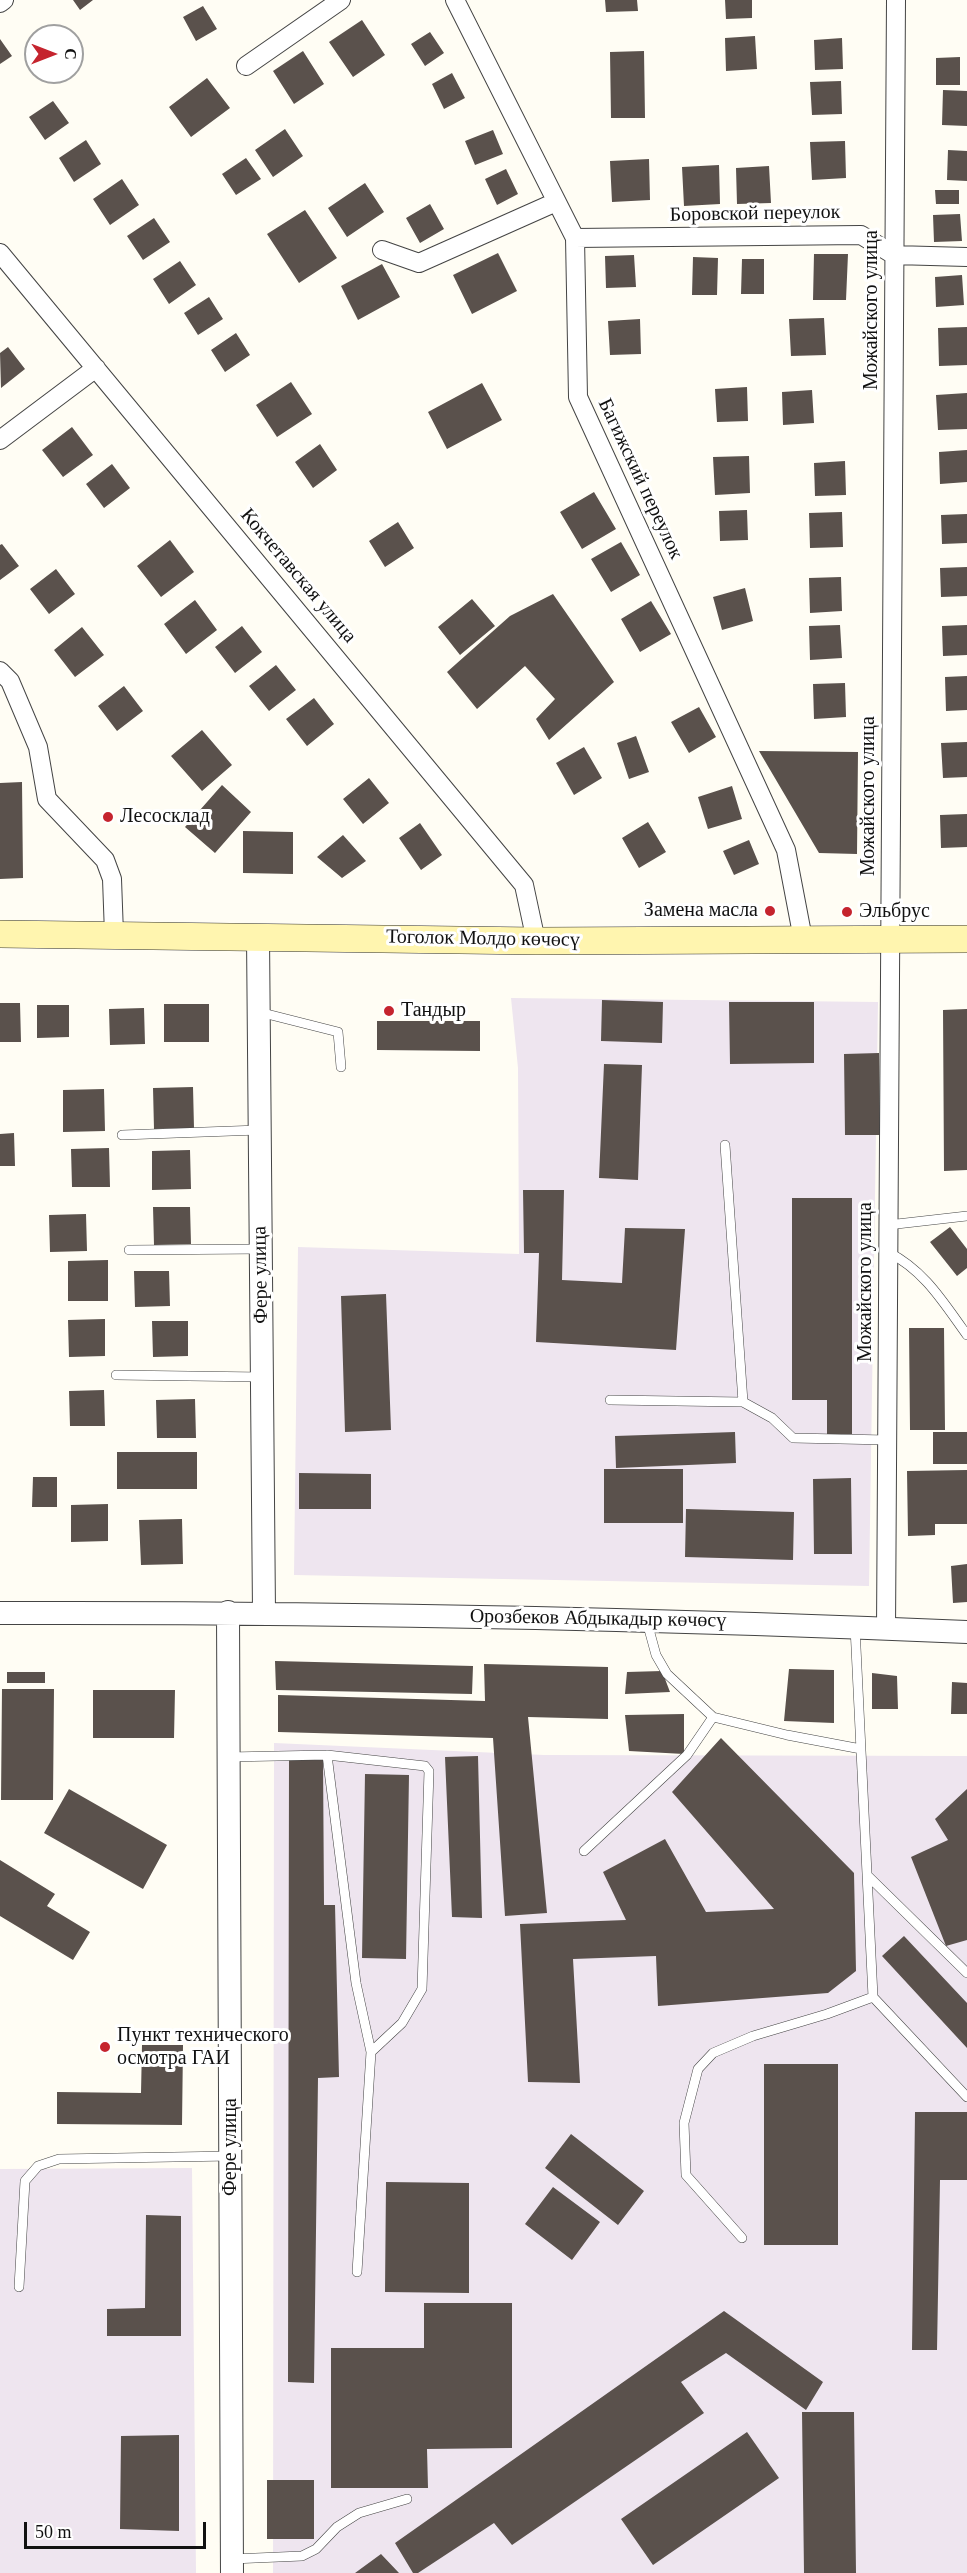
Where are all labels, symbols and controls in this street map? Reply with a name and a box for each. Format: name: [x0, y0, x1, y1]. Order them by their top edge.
north arrow: [24, 24, 84, 84]
text: С: [62, 48, 79, 60]
street label: Боровской переулок: [669, 201, 841, 227]
street label: Можайского улица: [860, 230, 884, 390]
street label: Багижский переулок: [592, 395, 688, 563]
street label: Кокчетавская улица: [235, 504, 361, 648]
street label: Можайского улица: [857, 716, 881, 876]
place label: Лесосклад: [120, 805, 210, 829]
marker: Лесосклад: [101, 810, 115, 824]
place label: Замена масла: [644, 899, 758, 923]
place label: Эльбрус: [859, 900, 930, 924]
marker: Замена масла: [763, 904, 777, 918]
marker: Эльбрус: [840, 905, 854, 919]
street label: Тоголок Молдо көчөсү: [386, 925, 580, 953]
place label: Тандыр: [401, 999, 466, 1023]
marker: Тандыр: [382, 1004, 396, 1018]
street label: Можайского улица: [854, 1202, 878, 1362]
street label: Фере улица: [248, 1226, 274, 1324]
street label: Орозбеков Абдыкадыр көчөсү: [470, 1605, 726, 1633]
place label: Пункт технического осмотра ГАИ: [117, 2024, 289, 2071]
marker: Пункт технического осмотра ГАИ: [98, 2040, 112, 2054]
street label: Фере улица: [219, 2098, 243, 2196]
scale bar: [27, 2510, 208, 2548]
text: 50 m: [35, 2522, 72, 2542]

